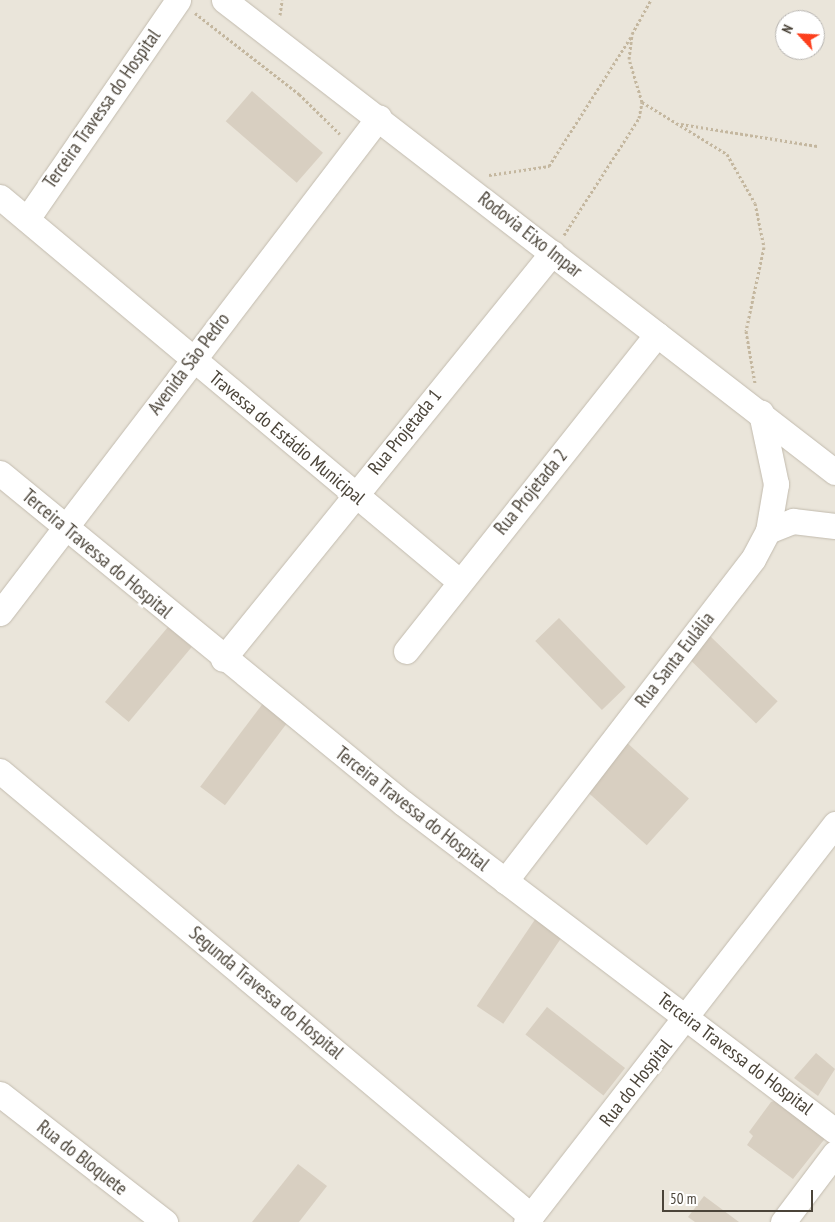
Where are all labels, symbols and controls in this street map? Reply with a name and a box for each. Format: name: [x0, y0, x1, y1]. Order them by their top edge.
north arrow: [775, 10, 825, 60]
text: N: [778, 22, 797, 36]
street label: Terceira Travessa do Hospital: [38, 25, 166, 193]
street label: Rodovia Eixo Impar: [473, 187, 587, 283]
street label: Avenida São Pedro: [143, 309, 235, 419]
street label: Travessa do Estádio Municipal: [205, 366, 369, 510]
street label: Rua Projetada 1: [364, 385, 446, 479]
street label: Rua Projetada 2: [490, 445, 572, 539]
street label: Terceira Travessa do Hospital: [17, 484, 177, 624]
street label: Rua Santa Eulália: [631, 608, 719, 712]
street label: Terceira Travessa do Hospital: [330, 742, 494, 876]
street label: Segunda Travessa do Hospital: [184, 922, 348, 1064]
street label: Terceira Travessa do Hospital: [653, 988, 817, 1120]
street label: Rua do Hospital: [595, 1035, 677, 1131]
street label: Rua do Bloquete: [32, 1116, 132, 1200]
scale bar: [665, 1180, 816, 1212]
text: 50 m: [670, 1189, 696, 1208]

